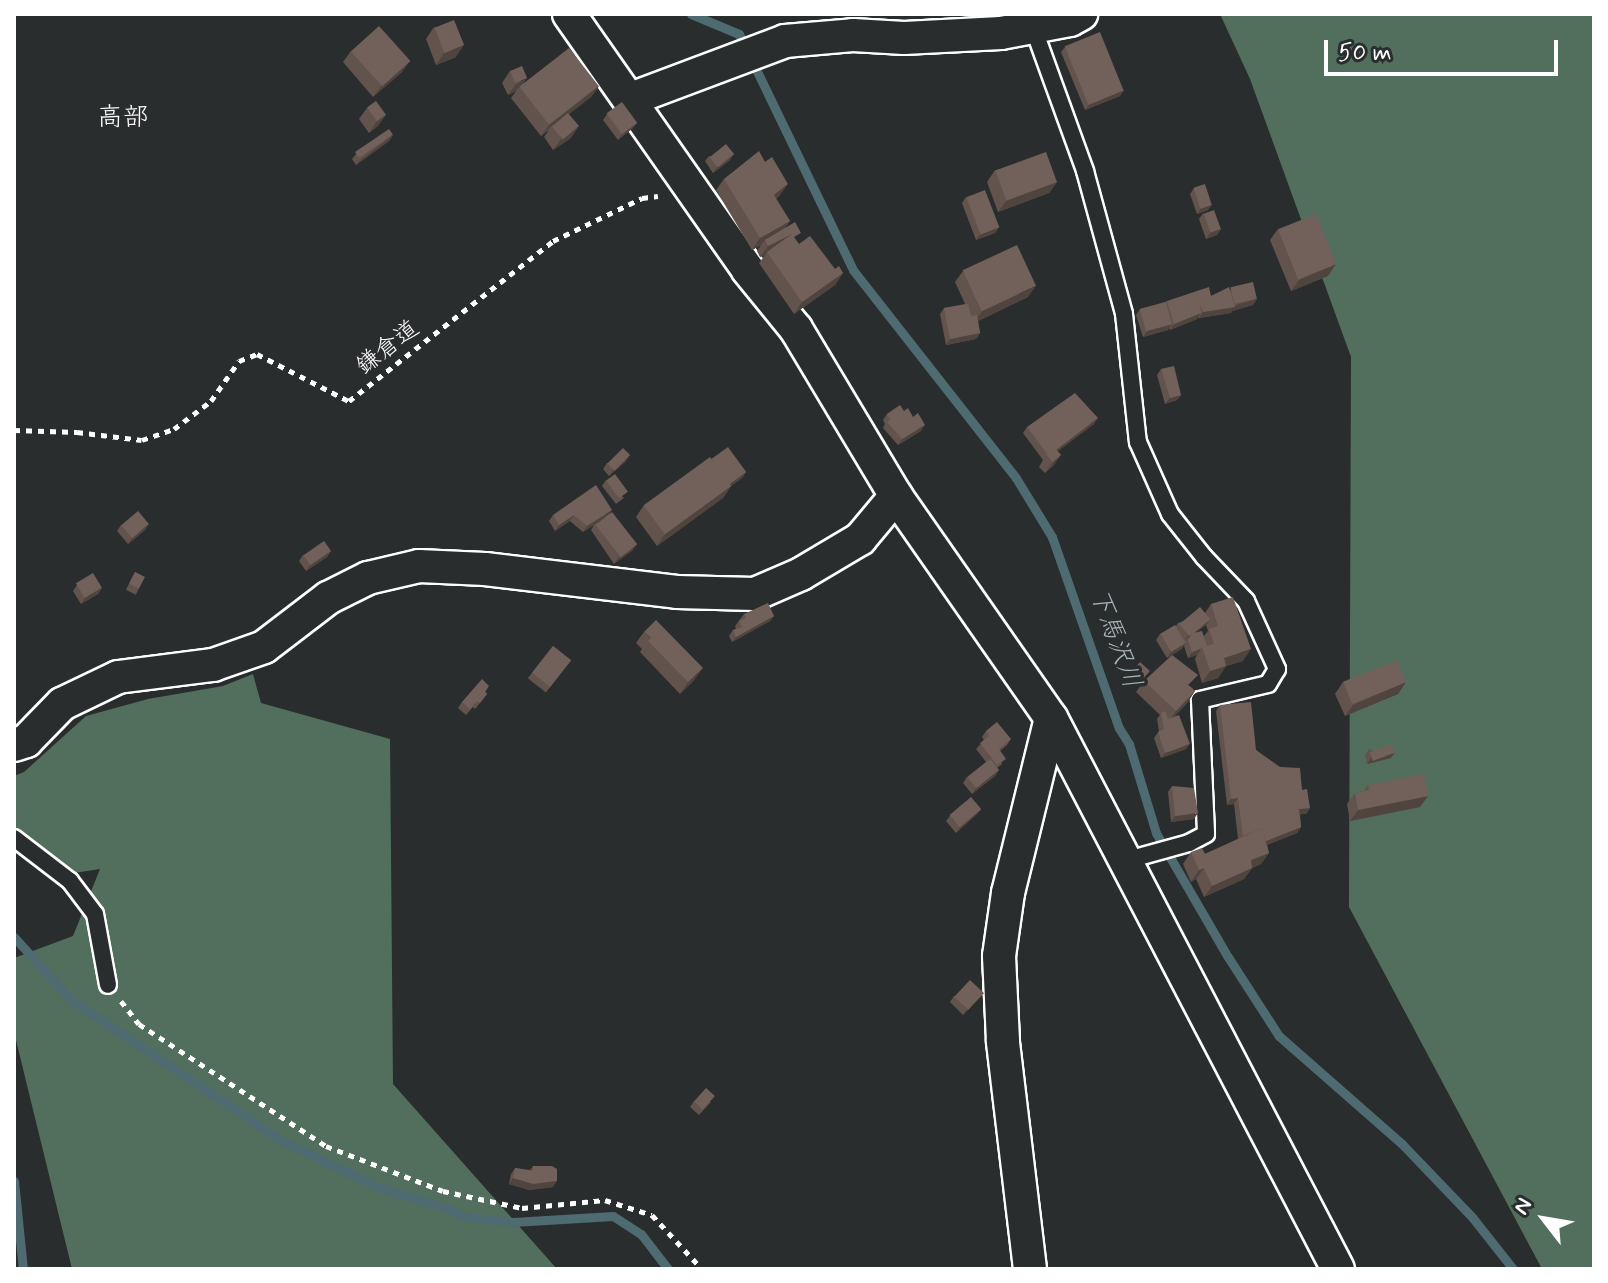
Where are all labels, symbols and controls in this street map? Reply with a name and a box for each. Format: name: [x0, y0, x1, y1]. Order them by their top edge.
scale bar: [1328, 24, 1562, 74]
text: 50 m: [1338, 38, 1392, 69]
district label: 高部: [97, 103, 149, 135]
street label: 鎌倉道: [351, 314, 425, 382]
water label: 下馬沢川: [1082, 585, 1146, 693]
north arrow: [1504, 1179, 1584, 1259]
text: N: [1508, 1193, 1539, 1220]

